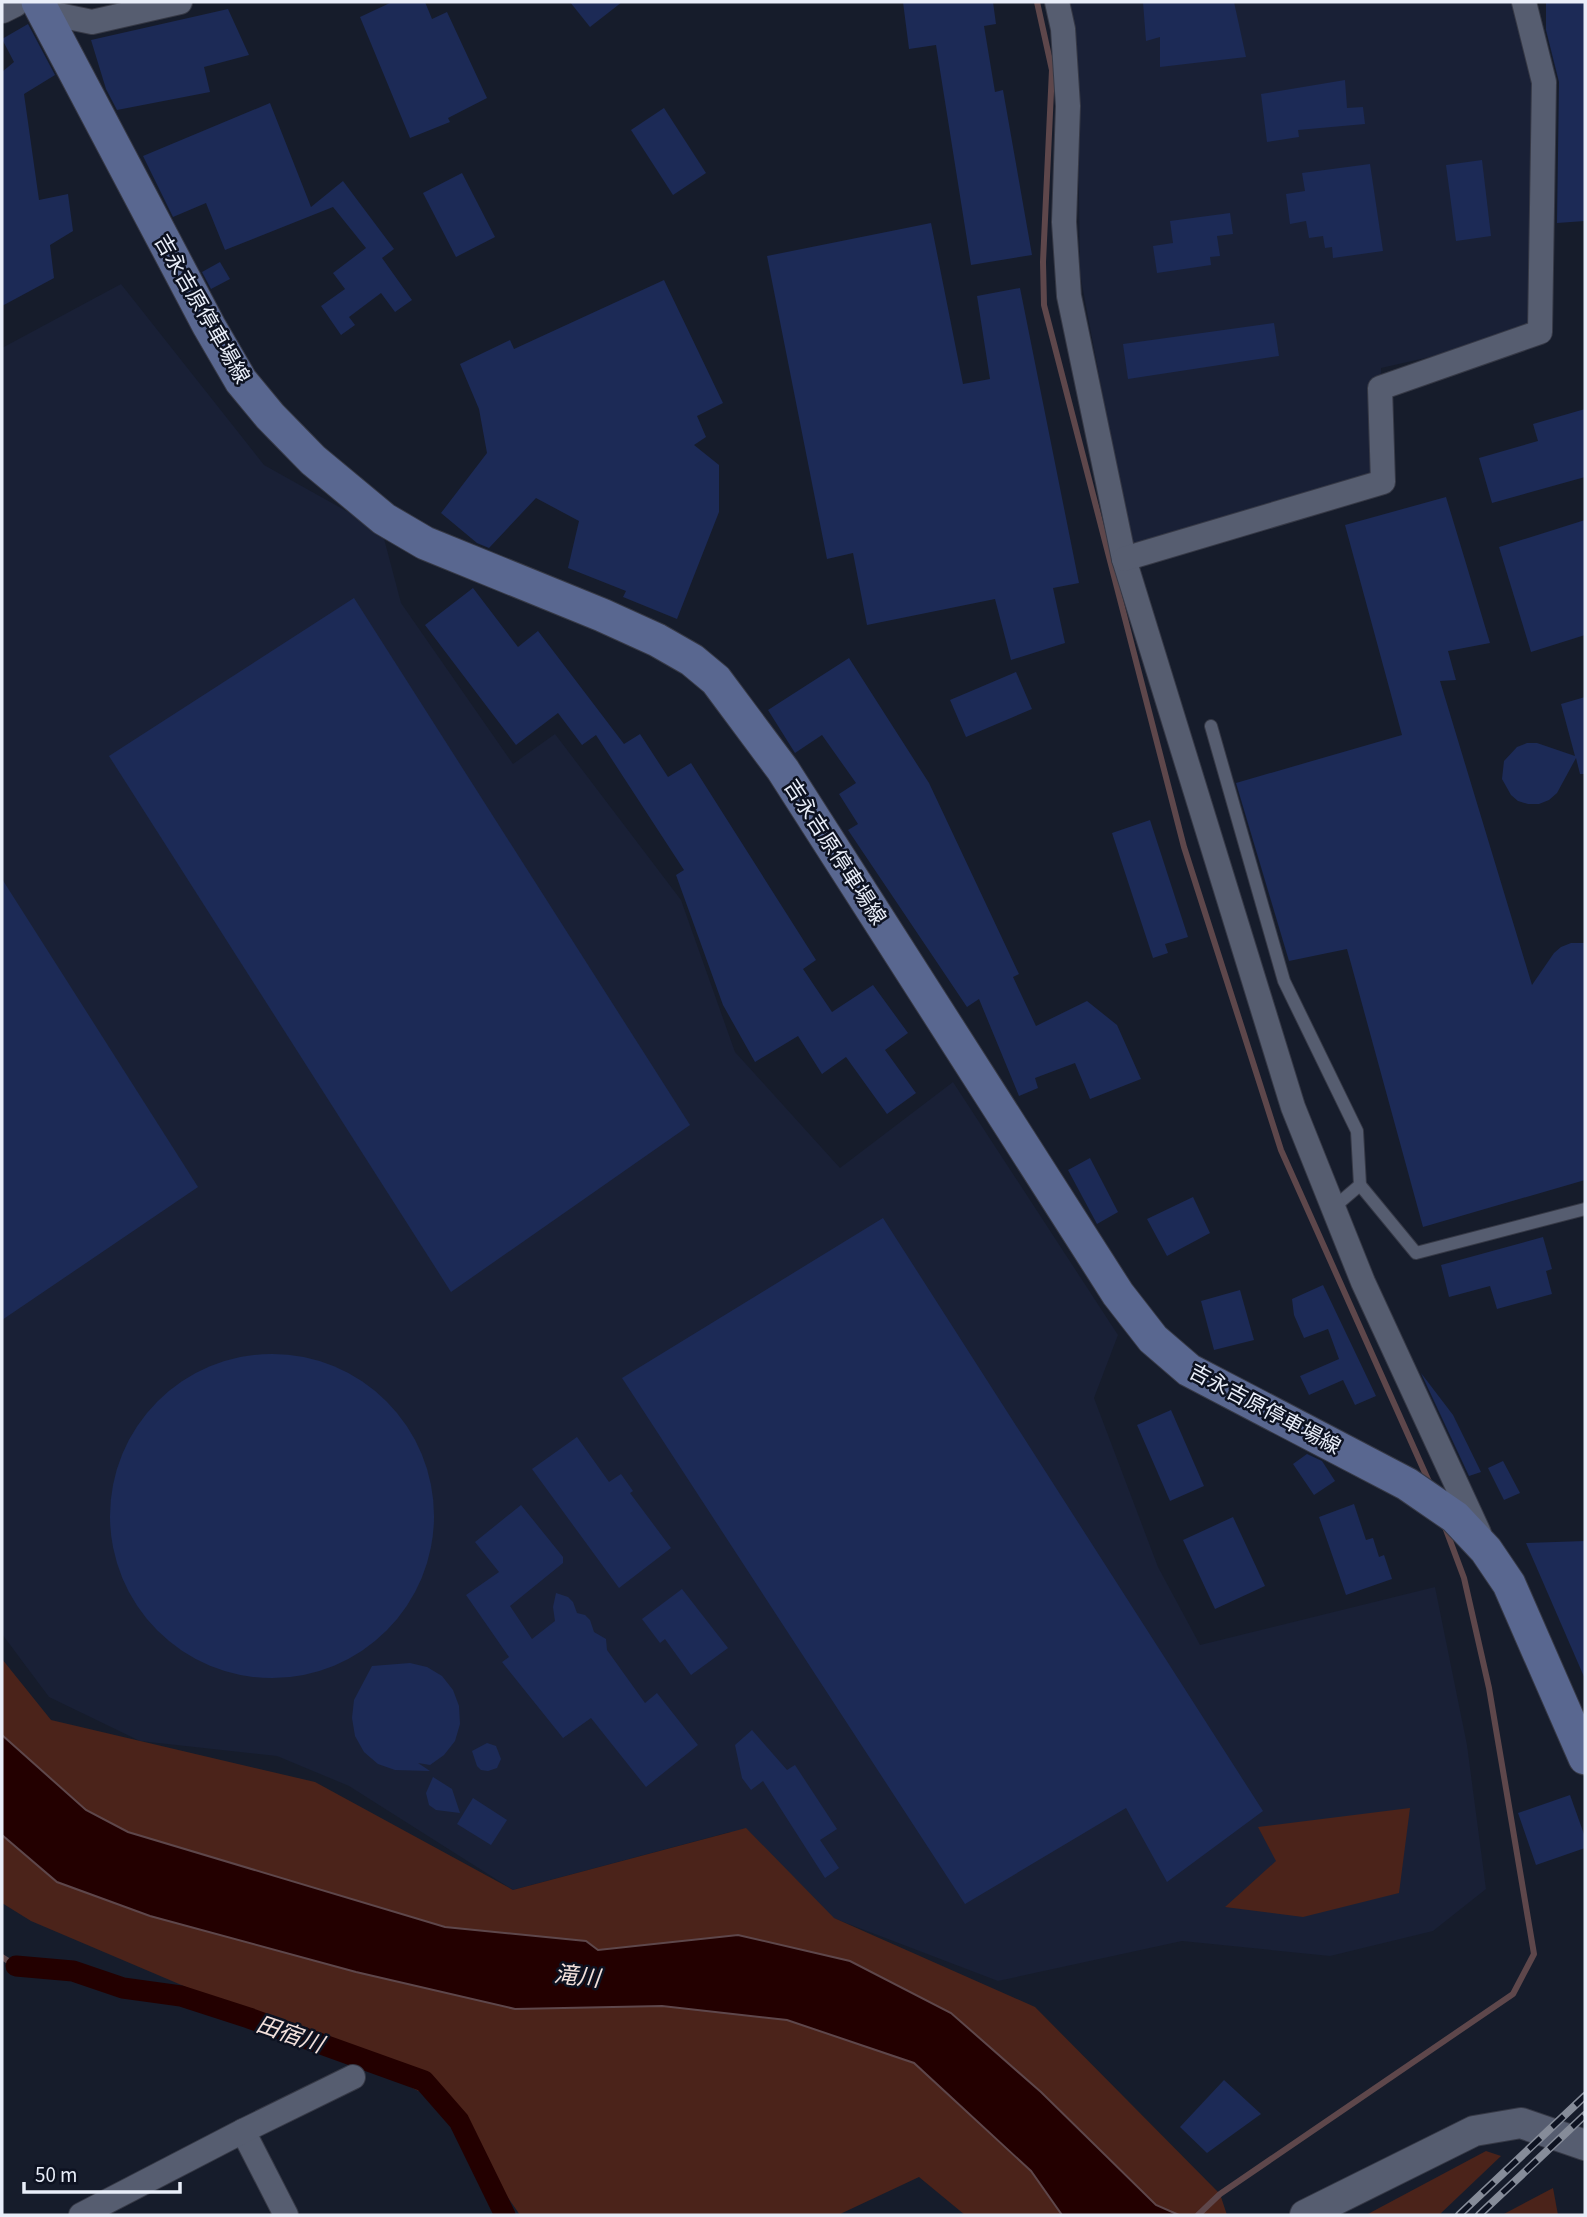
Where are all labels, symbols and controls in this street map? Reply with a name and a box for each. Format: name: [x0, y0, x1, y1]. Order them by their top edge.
street label: 吉永吉原停車場線: [147, 229, 257, 389]
street label: 吉永吉原停車場線: [777, 773, 893, 931]
street label: 吉永吉原停車場線: [1184, 1356, 1346, 1462]
water label: 滝川: [552, 1958, 605, 1996]
water label: 田宿川: [252, 2008, 331, 2062]
scale bar: [24, 2150, 180, 2194]
text: 50 m: [35, 2160, 77, 2190]

